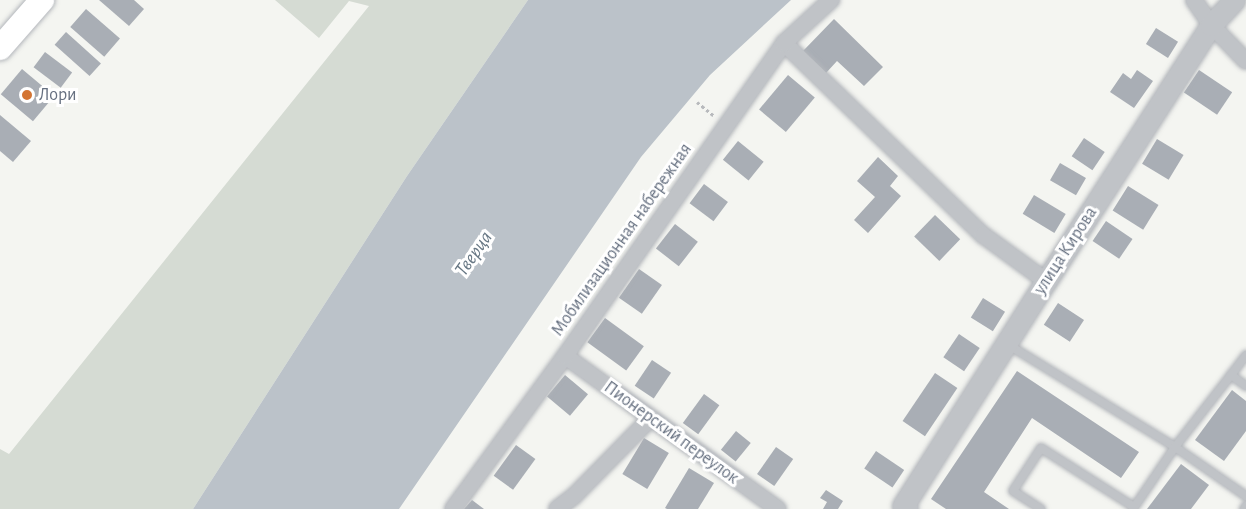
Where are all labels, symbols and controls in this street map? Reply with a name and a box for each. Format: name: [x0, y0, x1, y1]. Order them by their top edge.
place label: Лори: [39, 84, 77, 106]
marker: Лори: [20, 88, 34, 102]
street label: Мобилизационная набережная: [547, 139, 697, 341]
street label: улица Кирова: [1030, 203, 1102, 299]
water label: Тверца: [450, 227, 498, 281]
street label: Пионерский переулок: [599, 377, 743, 489]

